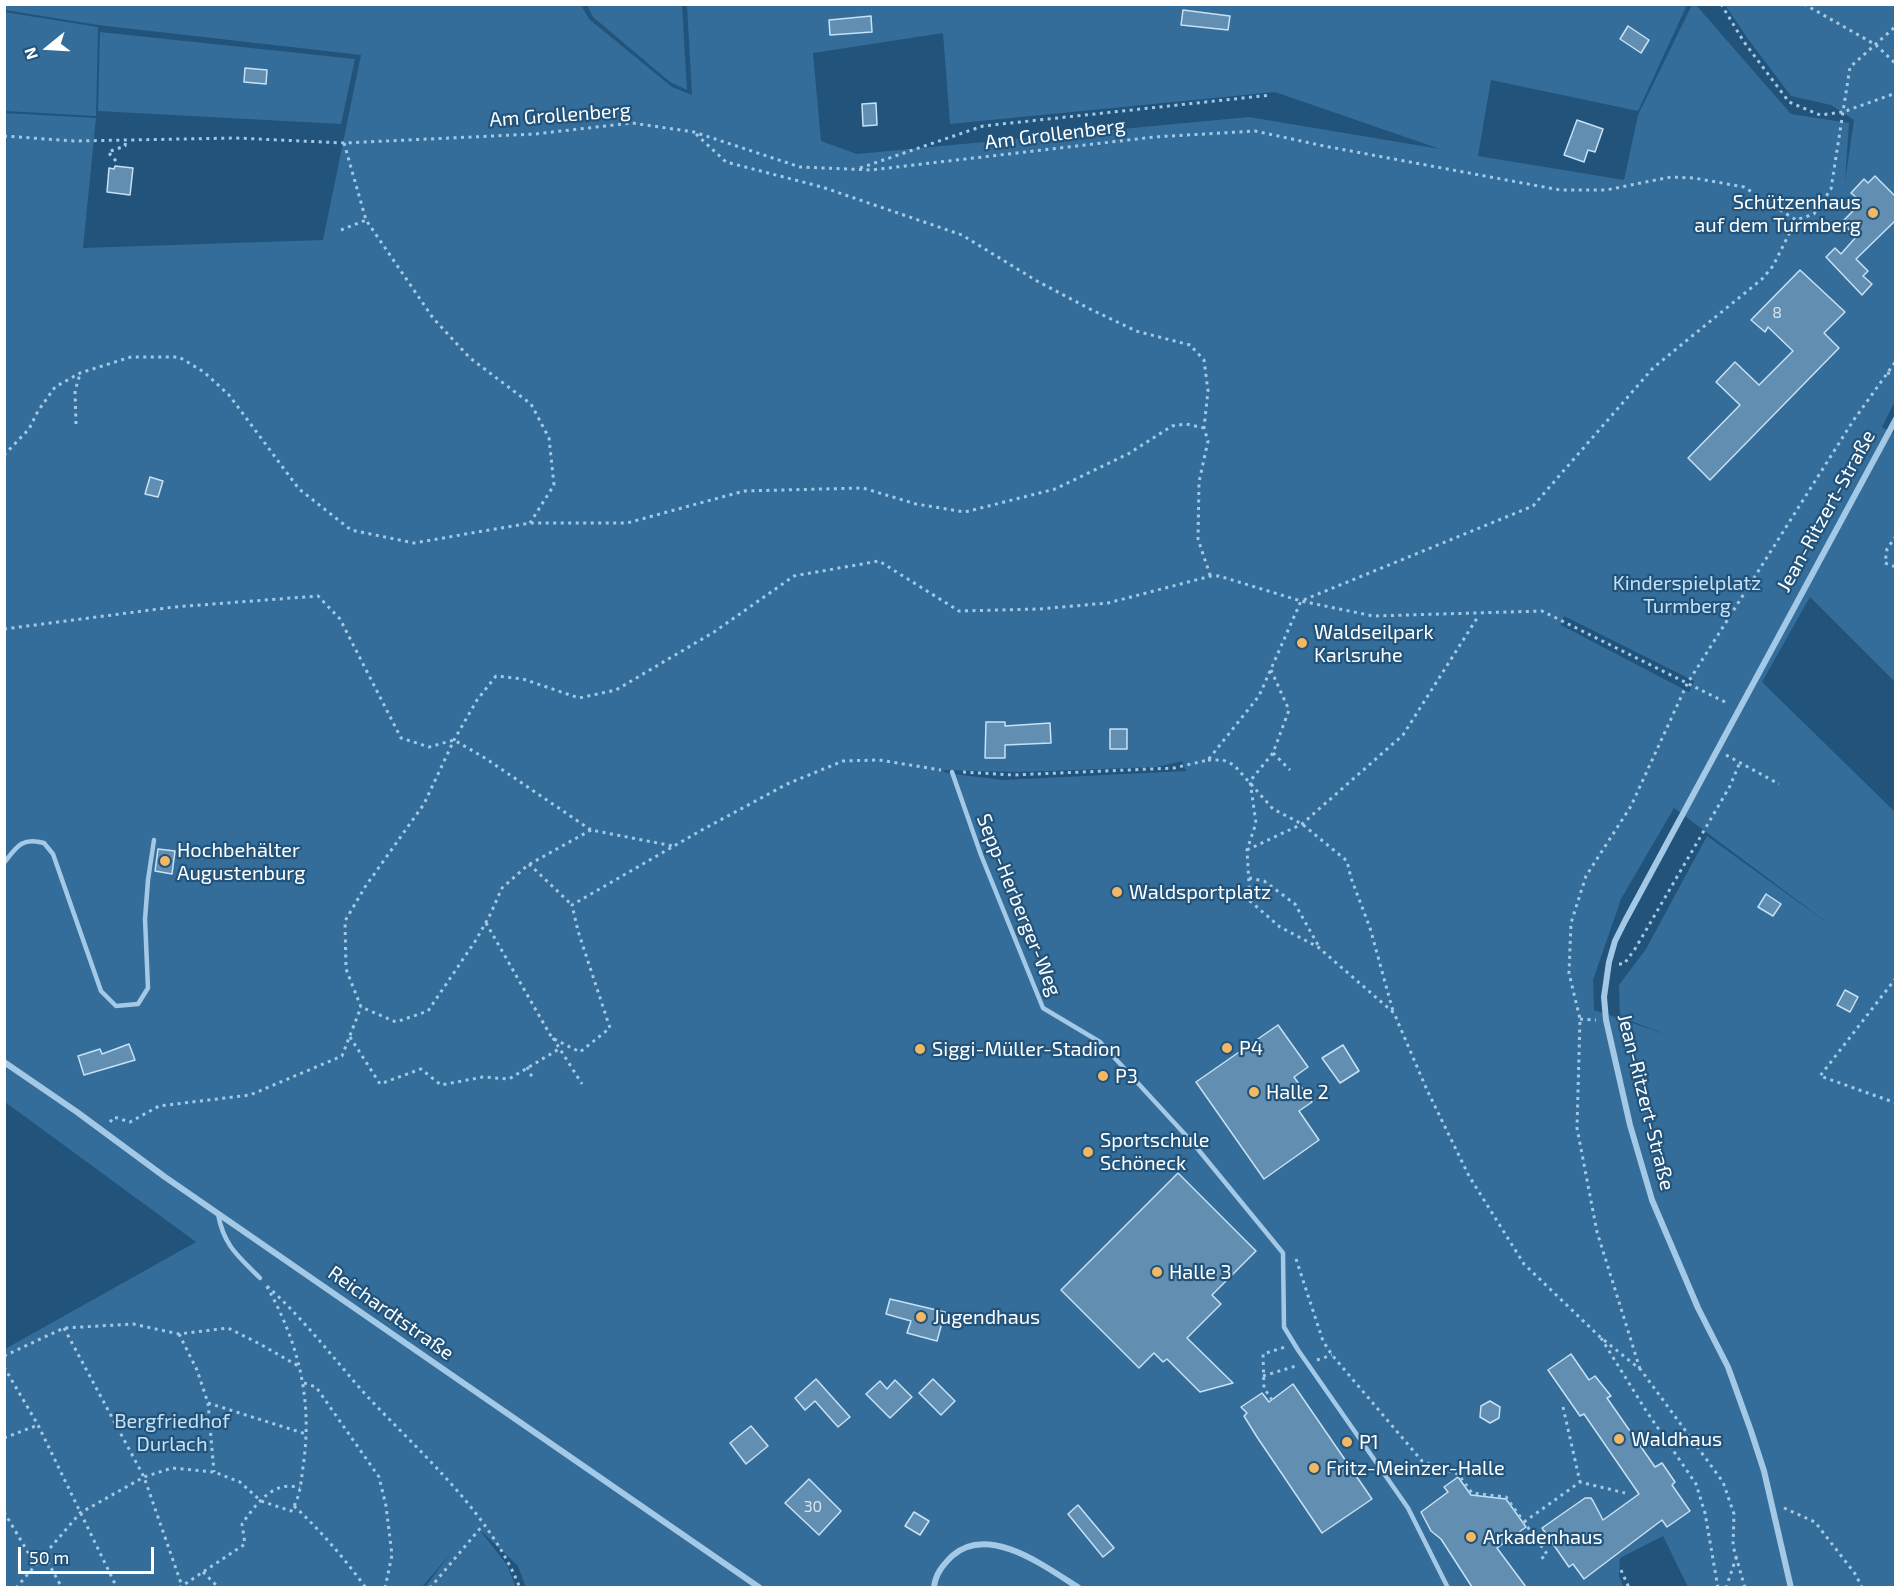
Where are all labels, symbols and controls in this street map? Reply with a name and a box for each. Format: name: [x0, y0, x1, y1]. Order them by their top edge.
north arrow: [18, 18, 78, 78]
text: N: [20, 45, 41, 62]
street label: Am Grollenberg: [489, 98, 631, 132]
street label: Am Grollenberg: [983, 113, 1127, 155]
place label: Schützenhaus auf dem Turmberg: [1694, 190, 1861, 237]
marker: Schützenhaus auf dem Turmberg: [1866, 206, 1880, 220]
house number: 8: [1772, 303, 1782, 323]
street label: Jean-Ritzert-Straße: [1772, 426, 1880, 596]
park label: Kinderspielplatz Turmberg: [1613, 571, 1761, 618]
place label: Waldseilpark Karlsruhe: [1314, 620, 1434, 667]
marker: Waldseilpark Karlsruhe: [1295, 636, 1309, 650]
street label: Sepp-Herberger-Weg: [971, 810, 1067, 1000]
place label: Hochbehälter Augustenburg: [177, 838, 305, 885]
marker: Hochbehälter Augustenburg: [158, 854, 172, 868]
place label: Waldsportplatz: [1129, 880, 1271, 904]
marker: Waldsportplatz: [1110, 885, 1124, 899]
street label: Jean-Ritzert-Straße: [1612, 1011, 1680, 1193]
place label: P4: [1239, 1036, 1263, 1060]
place label: Siggi-Müller-Stadion: [932, 1037, 1121, 1061]
marker: P4: [1220, 1041, 1234, 1055]
marker: Siggi-Müller-Stadion: [913, 1042, 927, 1056]
place label: P3: [1115, 1064, 1138, 1088]
marker: P3: [1096, 1069, 1110, 1083]
place label: Halle 2: [1266, 1080, 1329, 1104]
marker: Halle 2: [1247, 1085, 1261, 1099]
place label: Sportschule Schöneck: [1100, 1128, 1209, 1175]
marker: Sportschule Schöneck: [1081, 1145, 1095, 1159]
place label: Halle 3: [1169, 1260, 1232, 1284]
street label: Reichardtstraße: [323, 1261, 459, 1365]
marker: Halle 3: [1150, 1265, 1164, 1279]
place label: Jugendhaus: [933, 1305, 1040, 1329]
marker: Jugendhaus: [914, 1310, 928, 1324]
park label: Bergfriedhof Durlach: [114, 1409, 230, 1456]
place label: Waldhaus: [1631, 1427, 1722, 1451]
place label: P1: [1359, 1430, 1379, 1454]
marker: Waldhaus: [1612, 1432, 1626, 1446]
marker: P1: [1340, 1435, 1354, 1449]
place label: Fritz-Meinzer-Halle: [1326, 1456, 1505, 1480]
marker: Fritz-Meinzer-Halle: [1307, 1461, 1321, 1475]
house number: 30: [804, 1497, 822, 1517]
place label: Arkadenhaus: [1483, 1525, 1603, 1549]
marker: Arkadenhaus: [1464, 1530, 1478, 1544]
scale bar: [21, 1535, 158, 1573]
text: 50 m: [29, 1546, 69, 1568]

